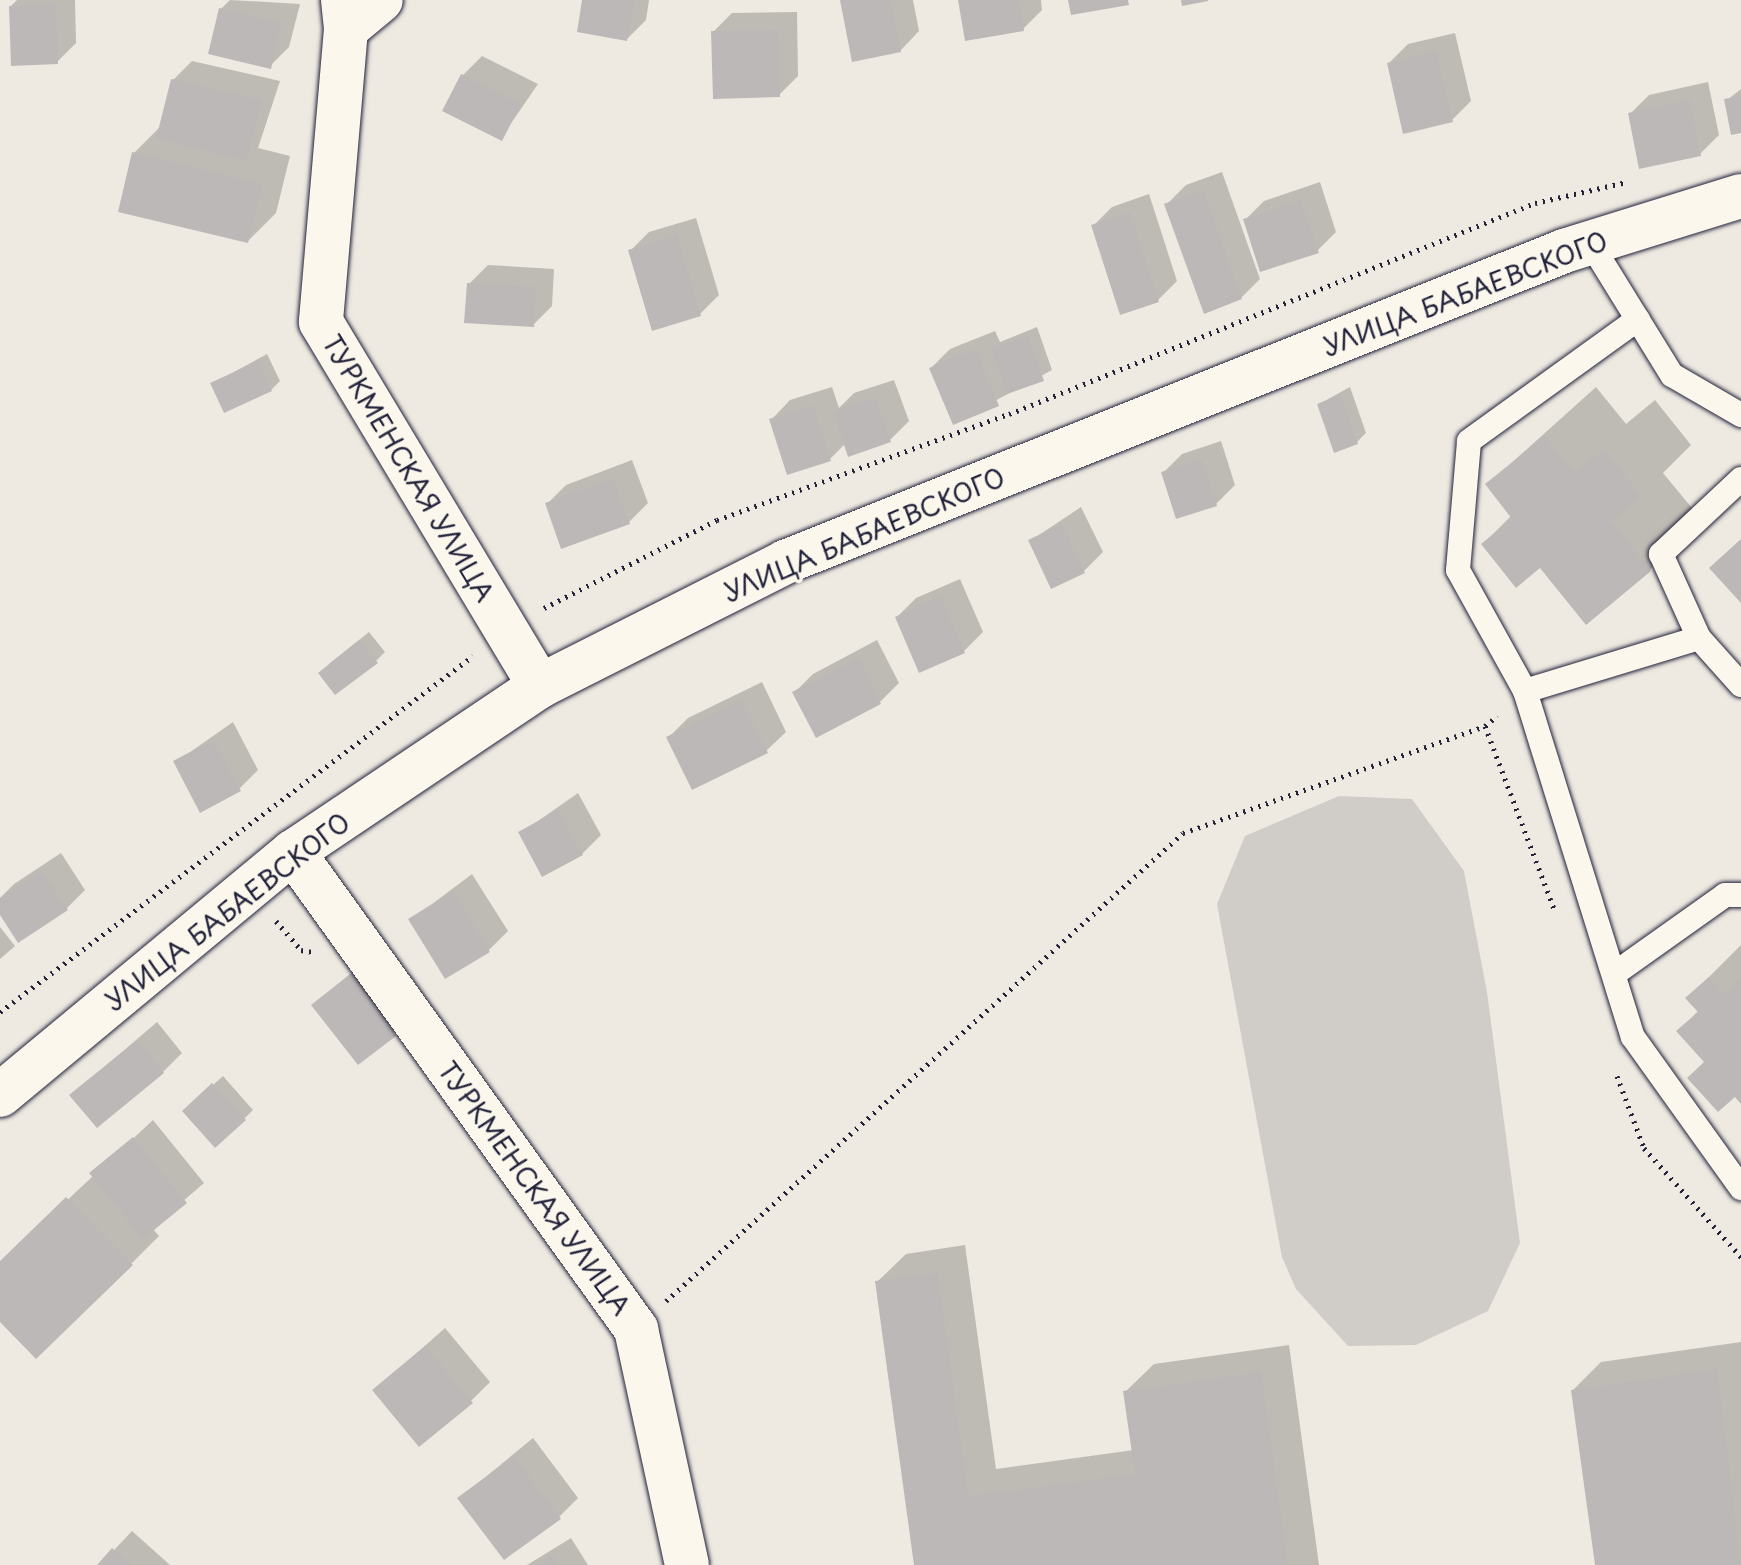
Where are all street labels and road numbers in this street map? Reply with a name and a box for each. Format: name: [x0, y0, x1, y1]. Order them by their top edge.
street label: УЛИЦА БАБАЕВСКОГО: [1318, 224, 1612, 362]
street label: ТУРКМЕНСКАЯ УЛИЦА: [316, 328, 502, 608]
street label: УЛИЦА БАБАЕВСКОГО: [719, 461, 1009, 607]
street label: УЛИЦА БАБАЕВСКОГО: [98, 806, 356, 1016]
street label: ТУРКМЕНСКАЯ УЛИЦА: [432, 1054, 638, 1322]

